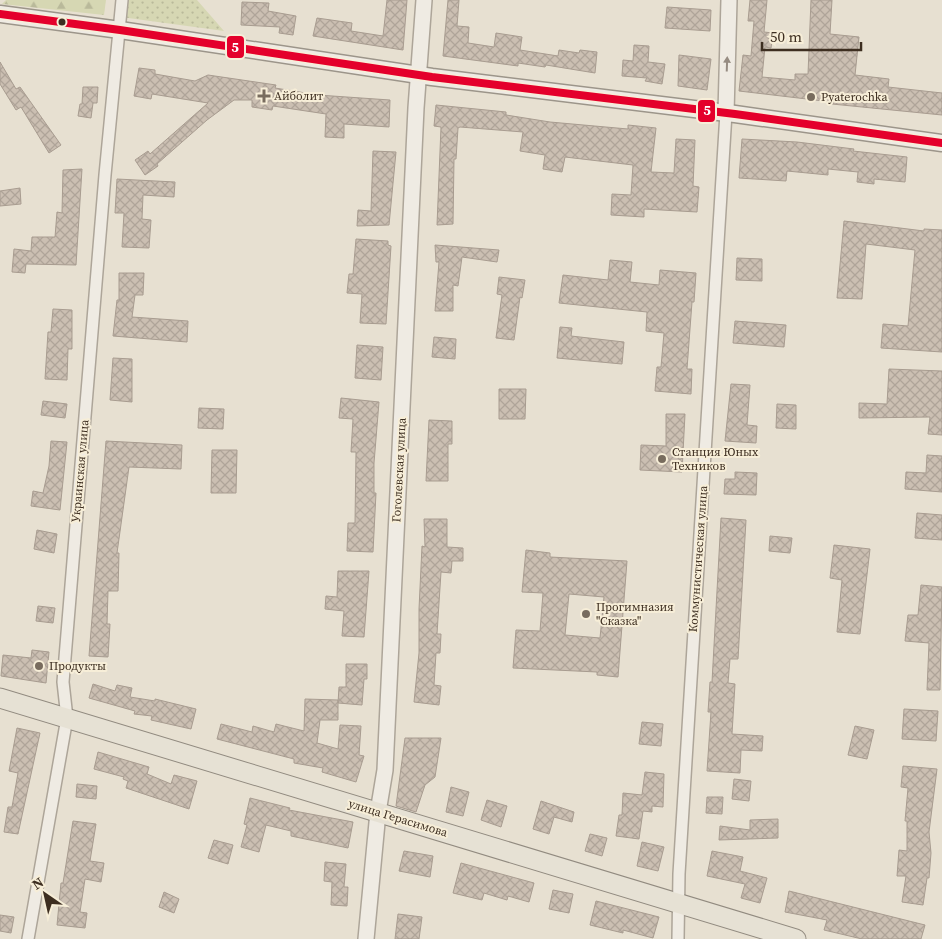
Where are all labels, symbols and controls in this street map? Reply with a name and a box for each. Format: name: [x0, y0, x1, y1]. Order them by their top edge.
unlabelled marker: [57, 17, 67, 27]
scale bar: [762, 20, 861, 52]
text: 50 m: [770, 26, 802, 47]
line badge: 5: [226, 35, 245, 59]
text: 5: [231, 37, 239, 57]
one-way arrow: [723, 56, 731, 72]
place label: Айболит: [274, 88, 324, 104]
place label: Pyaterochka: [821, 89, 888, 105]
marker: Айболит: [258, 90, 270, 102]
marker: Pyaterochka: [805, 91, 817, 103]
line badge: 5: [697, 99, 716, 123]
text: 5: [703, 100, 711, 120]
street label: Гоголевская улица: [388, 416, 410, 523]
street label: Украинская улица: [68, 418, 93, 523]
place label: Станция Юных Техников: [672, 444, 759, 474]
marker: Станция Юных Техников: [656, 453, 668, 465]
street label: Коммунистическая улица: [685, 484, 711, 633]
place label: Прогимназия "Сказка": [596, 599, 674, 629]
marker: Прогимназия "Сказка": [580, 608, 592, 620]
place label: Продукты: [49, 658, 106, 674]
marker: Продукты: [33, 660, 45, 672]
street label: улица Герасимова: [346, 795, 450, 841]
north arrow: [20, 869, 70, 919]
text: N: [28, 872, 48, 894]

